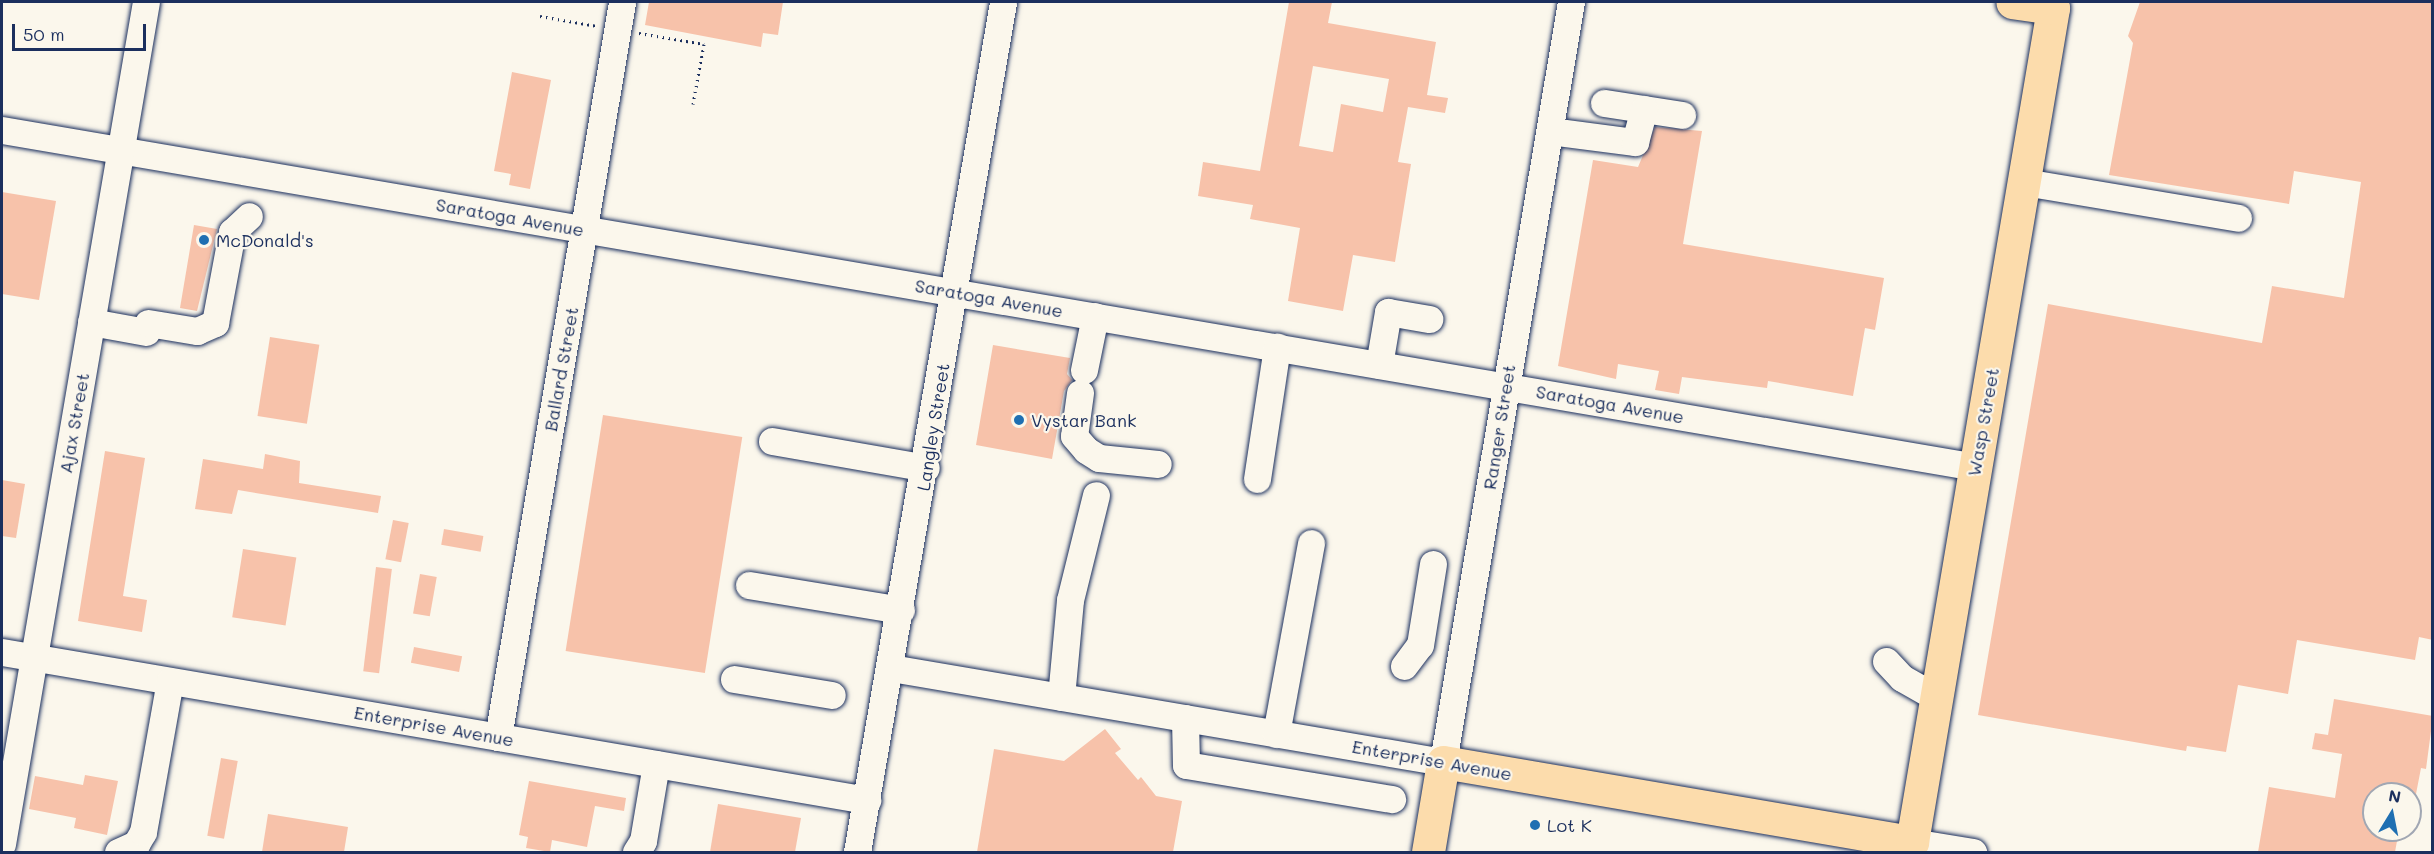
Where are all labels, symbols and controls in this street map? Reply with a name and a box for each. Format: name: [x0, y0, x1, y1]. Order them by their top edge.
scale bar: [15, 12, 148, 50]
text: 50 m: [23, 22, 65, 46]
street label: Saratoga Avenue: [434, 193, 586, 241]
place label: McDonald's: [216, 229, 314, 251]
marker: McDonald's: [197, 233, 211, 247]
street label: Saratoga Avenue: [913, 274, 1065, 322]
street label: Ballard Street: [539, 305, 583, 433]
street label: Langley Street: [912, 362, 954, 492]
street label: Ranger Street: [1478, 363, 1520, 491]
street label: Wasp Street: [1963, 366, 2003, 478]
street label: Ajax Street: [55, 371, 93, 475]
street label: Saratoga Avenue: [1534, 380, 1686, 428]
place label: Vystar Bank: [1031, 409, 1137, 431]
marker: Vystar Bank: [1012, 413, 1026, 427]
street label: Enterprise Avenue: [352, 701, 516, 751]
street label: Enterprise Avenue: [1350, 735, 1514, 785]
north arrow: [2362, 782, 2422, 842]
text: N: [2387, 784, 2403, 807]
place label: Lot K: [1547, 814, 1592, 836]
marker: Lot K: [1528, 818, 1542, 832]

